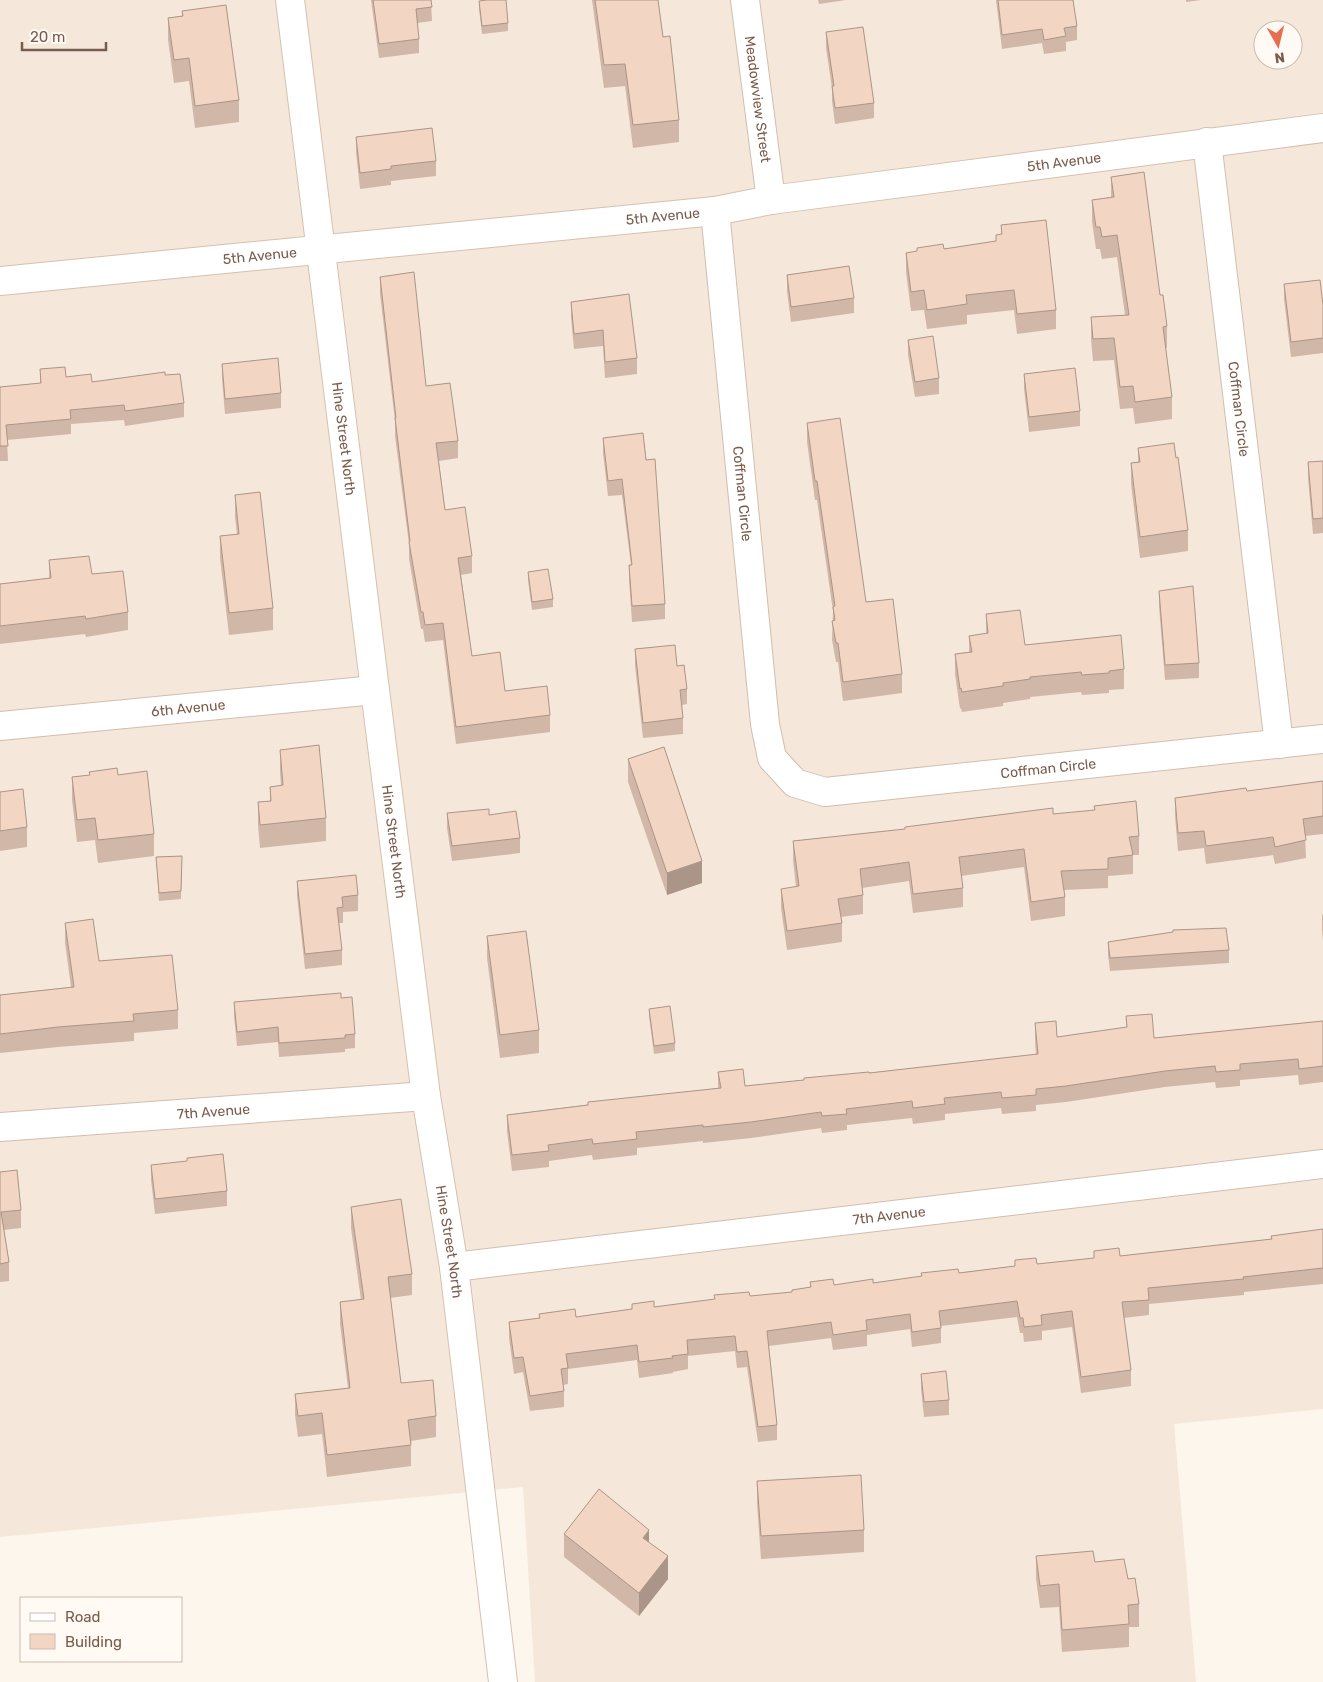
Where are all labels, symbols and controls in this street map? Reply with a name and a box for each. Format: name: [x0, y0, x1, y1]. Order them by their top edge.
scale bar: [22, 20, 106, 52]
north arrow: [1253, 20, 1303, 70]
text: 20 m: [30, 28, 65, 46]
street label: Meadowview Street: [741, 35, 774, 164]
text: N: [1274, 48, 1286, 66]
street label: 5th Avenue: [1026, 149, 1102, 176]
street label: 5th Avenue: [625, 205, 701, 229]
street label: 5th Avenue: [222, 244, 298, 268]
street label: Coffman Circle: [1224, 361, 1253, 458]
street label: Hine Street North: [328, 381, 359, 496]
street label: Coffman Circle: [729, 445, 755, 542]
street label: 6th Avenue: [150, 696, 226, 720]
street label: Coffman Circle: [1000, 755, 1097, 782]
street label: Hine Street North: [378, 784, 409, 899]
street label: 7th Avenue: [176, 1101, 251, 1123]
street label: Hine Street North: [432, 1184, 466, 1299]
street label: 7th Avenue: [852, 1203, 927, 1229]
legend: [20, 1597, 182, 1662]
text: Road: [65, 1608, 101, 1626]
text: Building: [65, 1633, 122, 1651]

